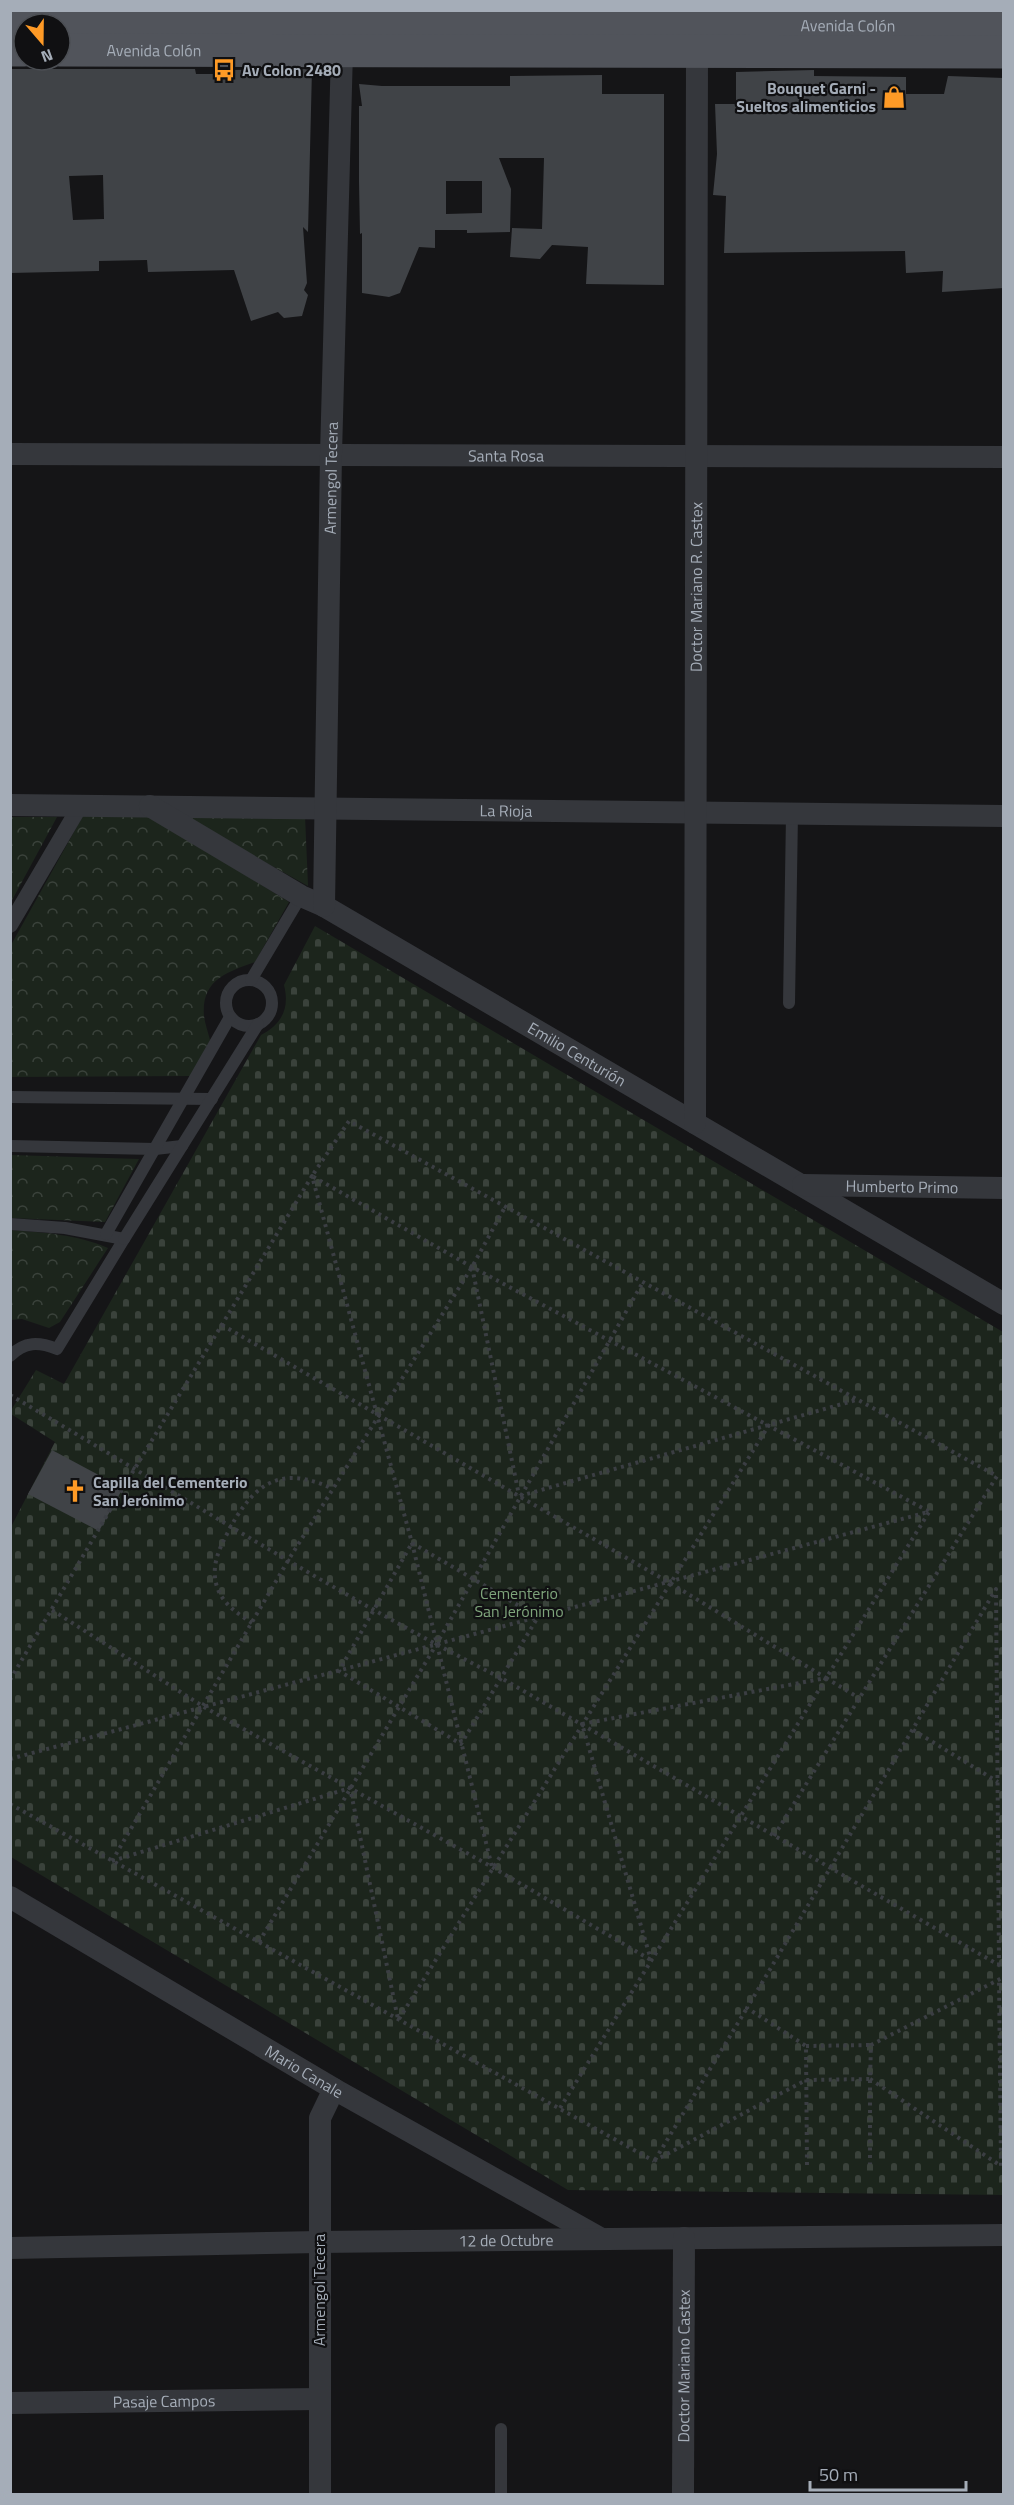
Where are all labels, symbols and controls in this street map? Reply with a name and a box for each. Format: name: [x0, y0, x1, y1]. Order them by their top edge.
north arrow: [12, 12, 72, 72]
street label: Avenida Colón: [801, 13, 895, 38]
street label: Avenida Colón: [107, 38, 201, 62]
text: N: [38, 43, 56, 69]
bus stop icon: Av Colon 2480: [211, 57, 237, 83]
place label: Av Colon 2480: [242, 58, 341, 82]
place label: Bouquet Garni - Sueltos alimenticios: [736, 76, 876, 118]
shop icon: Bouquet Garni - Sueltos alimenticios: [881, 84, 907, 110]
street label: Armengol Tecera: [318, 421, 344, 535]
street label: Santa Rosa: [468, 443, 544, 468]
street label: Doctor Mariano R. Castex: [684, 502, 708, 672]
street label: La Rioja: [480, 798, 532, 823]
street label: Emilio Centurión: [523, 1016, 631, 1092]
street label: Humberto Primo: [845, 1174, 959, 1199]
place label: Capilla del Cementerio San Jerónimo: [93, 1470, 248, 1512]
church icon: Capilla del Cementerio San Jerónimo: [62, 1478, 88, 1504]
park label: Cementerio San Jerónimo: [474, 1581, 564, 1623]
street label: Mario Canale: [260, 2039, 348, 2104]
street label: 12 de Octubre: [458, 2228, 554, 2253]
street label: Armengol Tecera: [307, 2234, 331, 2346]
street label: Doctor Mariano Castex: [671, 2289, 696, 2443]
street label: Pasaje Campos: [113, 2388, 215, 2414]
scale bar: [810, 2454, 966, 2492]
text: 50 m: [819, 2461, 858, 2488]

